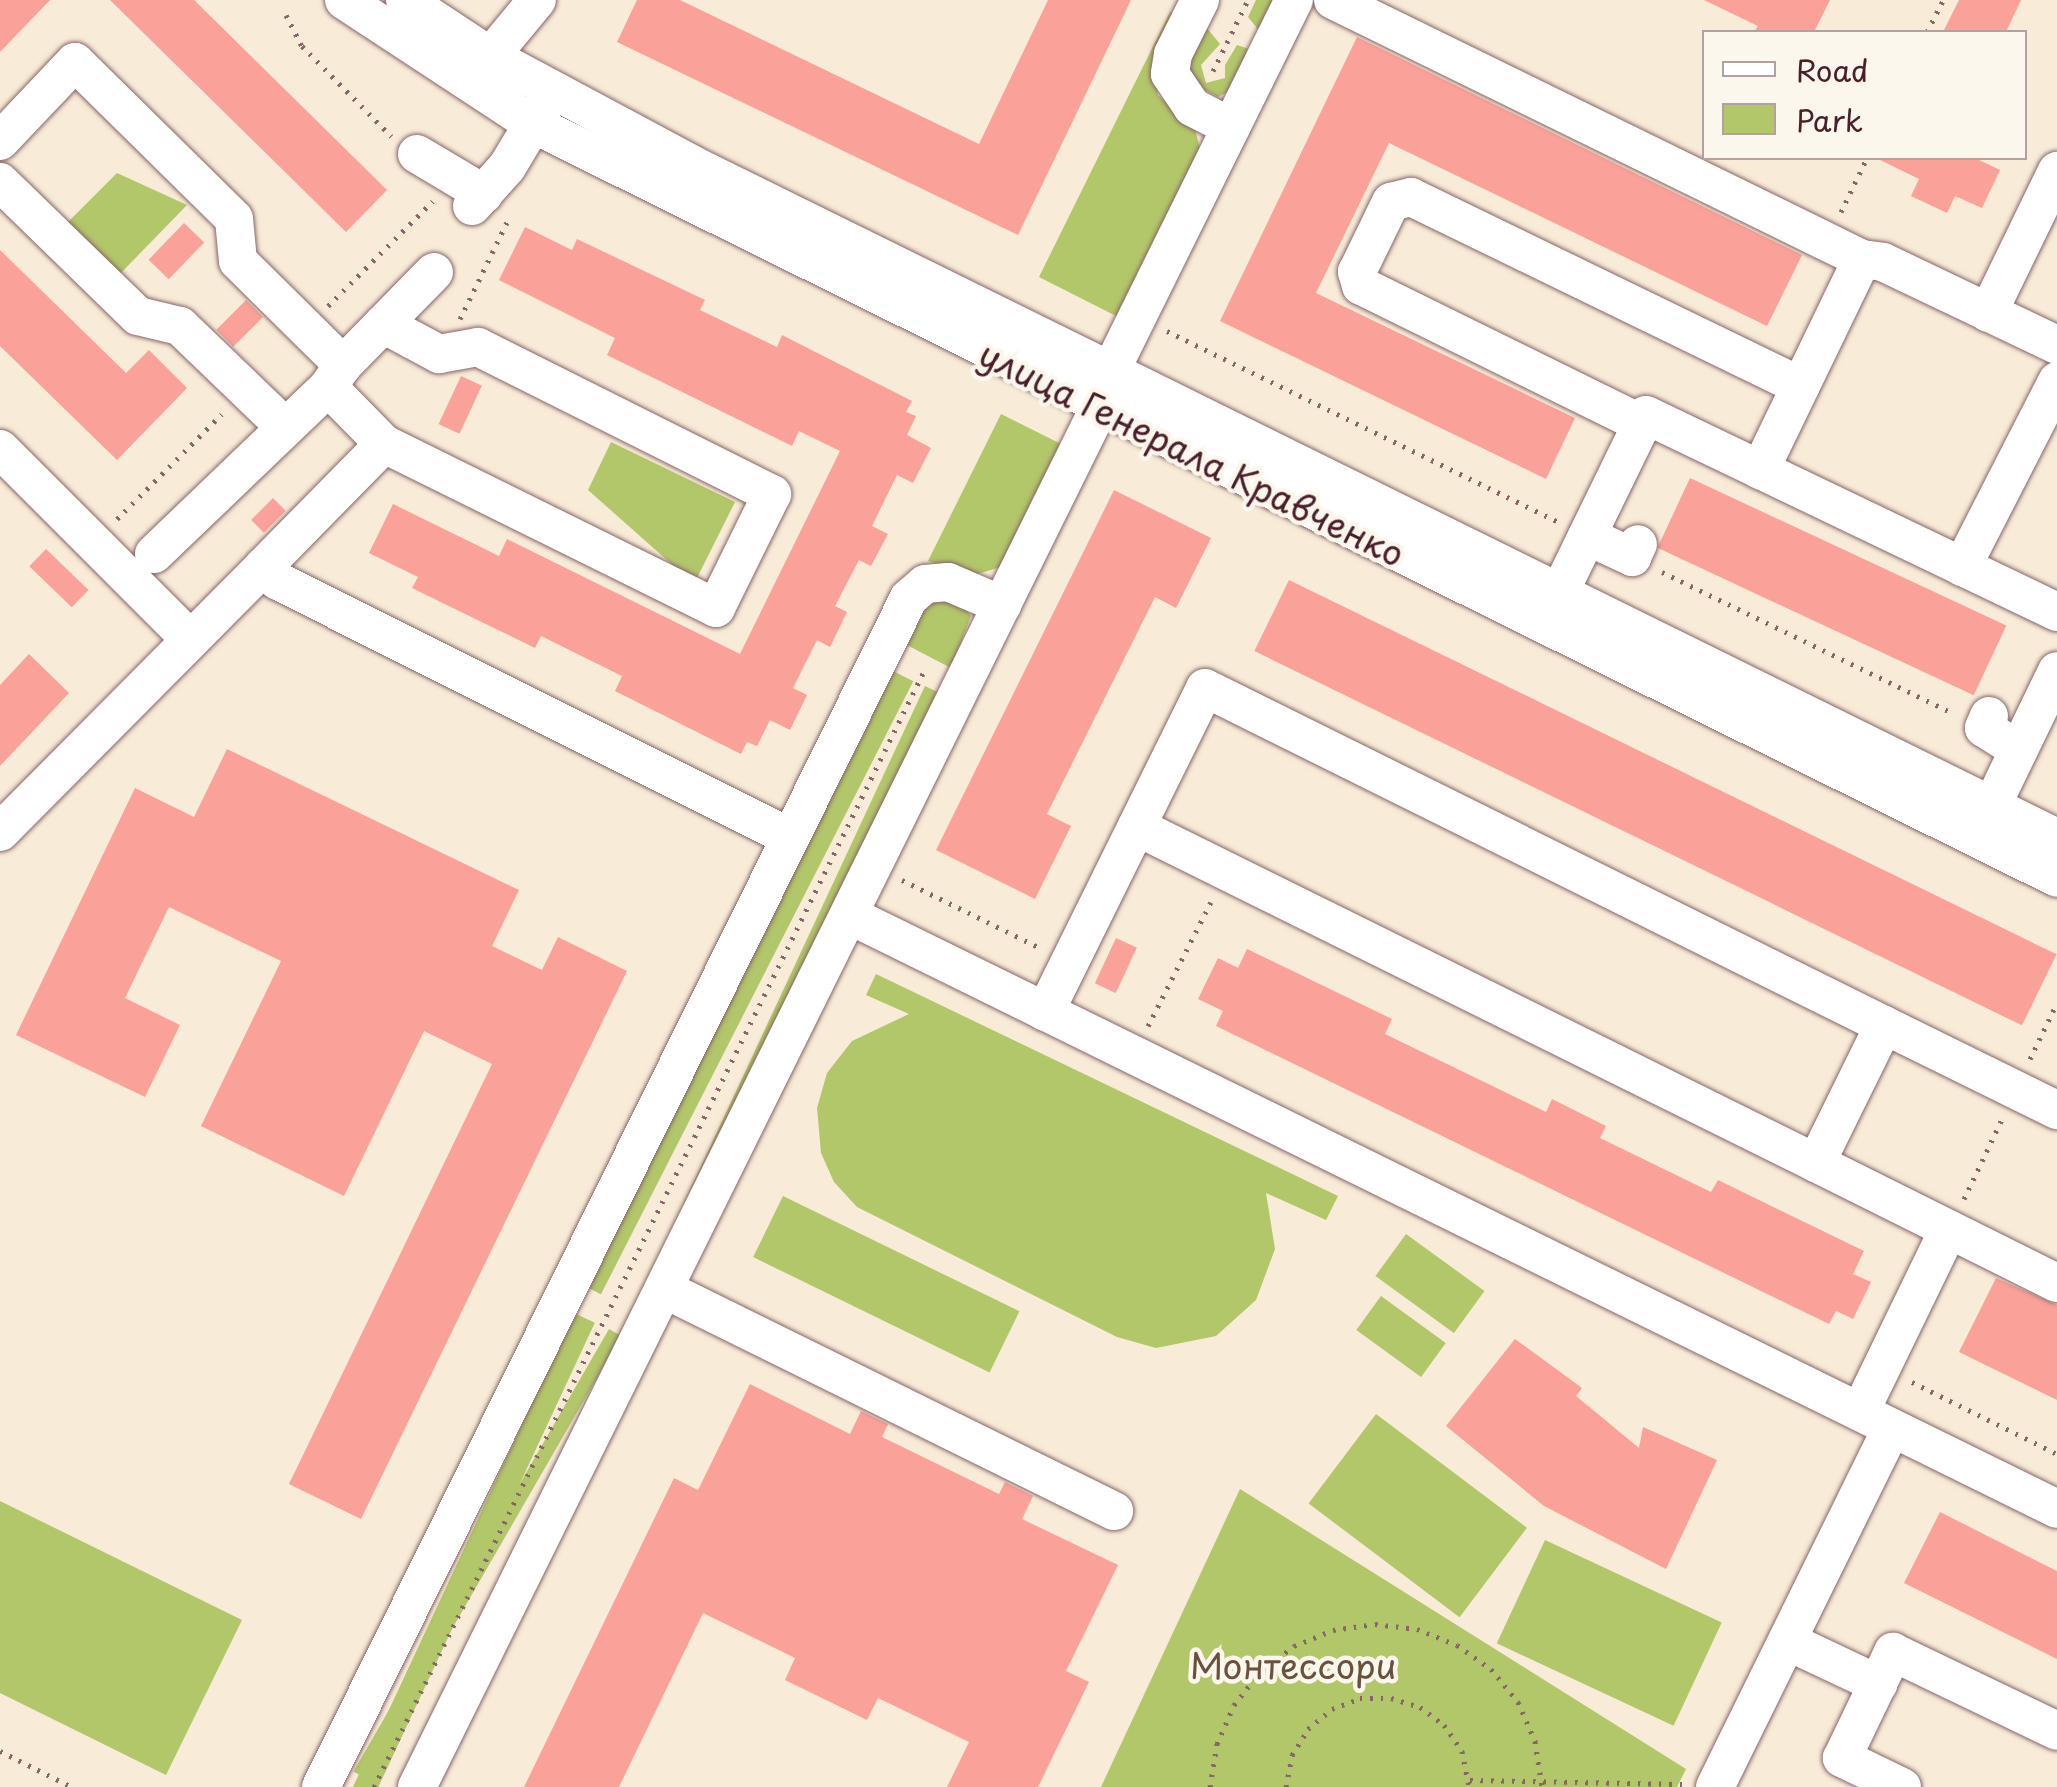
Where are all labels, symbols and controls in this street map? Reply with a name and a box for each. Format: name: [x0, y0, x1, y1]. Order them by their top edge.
legend: [1702, 30, 2027, 160]
text: Road: [1796, 47, 1869, 92]
text: Park: [1796, 97, 1863, 142]
street label: улица Генерала Кравченко: [971, 331, 1413, 575]
park label: Монтессори: [1190, 1644, 1396, 1686]

